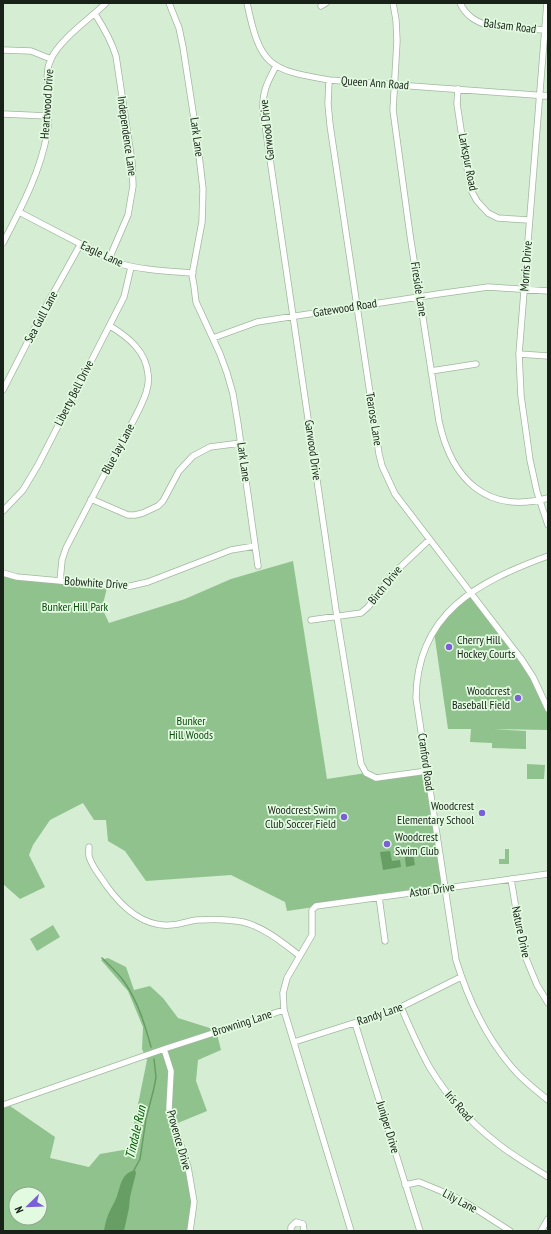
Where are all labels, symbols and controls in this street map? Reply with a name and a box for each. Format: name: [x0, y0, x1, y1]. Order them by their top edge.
street label: Balsam Road: [483, 15, 537, 36]
street label: Heartwood Drive: [37, 69, 56, 139]
street label: Queen Ann Road: [340, 73, 410, 92]
street label: Independence Lane: [114, 95, 141, 177]
street label: Garwood Drive: [256, 99, 277, 161]
street label: Lark Lane: [187, 116, 208, 158]
street label: Larkspur Road: [456, 132, 481, 192]
street label: Eagle Lane: [79, 237, 126, 270]
street label: Morris Drive: [516, 240, 535, 292]
street label: Fireside Lane: [408, 261, 431, 317]
street label: Sea Gull Lane: [21, 288, 60, 345]
street label: Gatewood Road: [312, 295, 378, 320]
street label: Liberty Bell Drive: [51, 357, 97, 428]
street label: Tearose Lane: [363, 391, 386, 447]
street label: Garwood Drive: [302, 419, 325, 481]
street label: Blue Jay Lane: [98, 421, 137, 477]
street label: Lark Lane: [234, 441, 255, 483]
street label: Birch Drive: [364, 562, 405, 607]
street label: Bobwhite Drive: [64, 573, 128, 592]
park label: Bunker Hill Park: [42, 599, 109, 614]
place label: Cherry Hill Hockey Courts: [457, 632, 515, 661]
marker: Cherry Hill Hockey Courts: [444, 642, 454, 652]
place label: Woodcrest Baseball Field: [452, 683, 511, 712]
marker: Woodcrest Baseball Field: [513, 693, 523, 703]
park label: Bunker Hill Woods: [169, 713, 213, 742]
street label: Cranford Road: [415, 732, 438, 792]
place label: Woodcrest Elementary School: [397, 798, 475, 827]
place label: Woodcrest Swim Club Soccer Field: [265, 802, 336, 831]
marker: Woodcrest Elementary School: [477, 808, 487, 818]
marker: Woodcrest Swim Club Soccer Field: [339, 812, 349, 822]
place label: Woodcrest Swim Club: [395, 829, 439, 858]
marker: Woodcrest Swim Club: [382, 839, 392, 849]
street label: Astor Drive: [408, 879, 456, 900]
street label: Nature Drive: [509, 905, 534, 959]
street label: Randy Lane: [355, 999, 405, 1028]
street label: Browning Lane: [210, 1006, 274, 1039]
street label: Iris Road: [442, 1087, 477, 1124]
street label: Juniper Drive: [373, 1098, 404, 1155]
water label: Tindale Run: [121, 1103, 150, 1160]
street label: Provence Drive: [164, 1108, 195, 1172]
street label: Lily Lane: [440, 1185, 480, 1216]
north arrow: [8, 1186, 48, 1226]
text: N: [11, 1204, 26, 1215]

